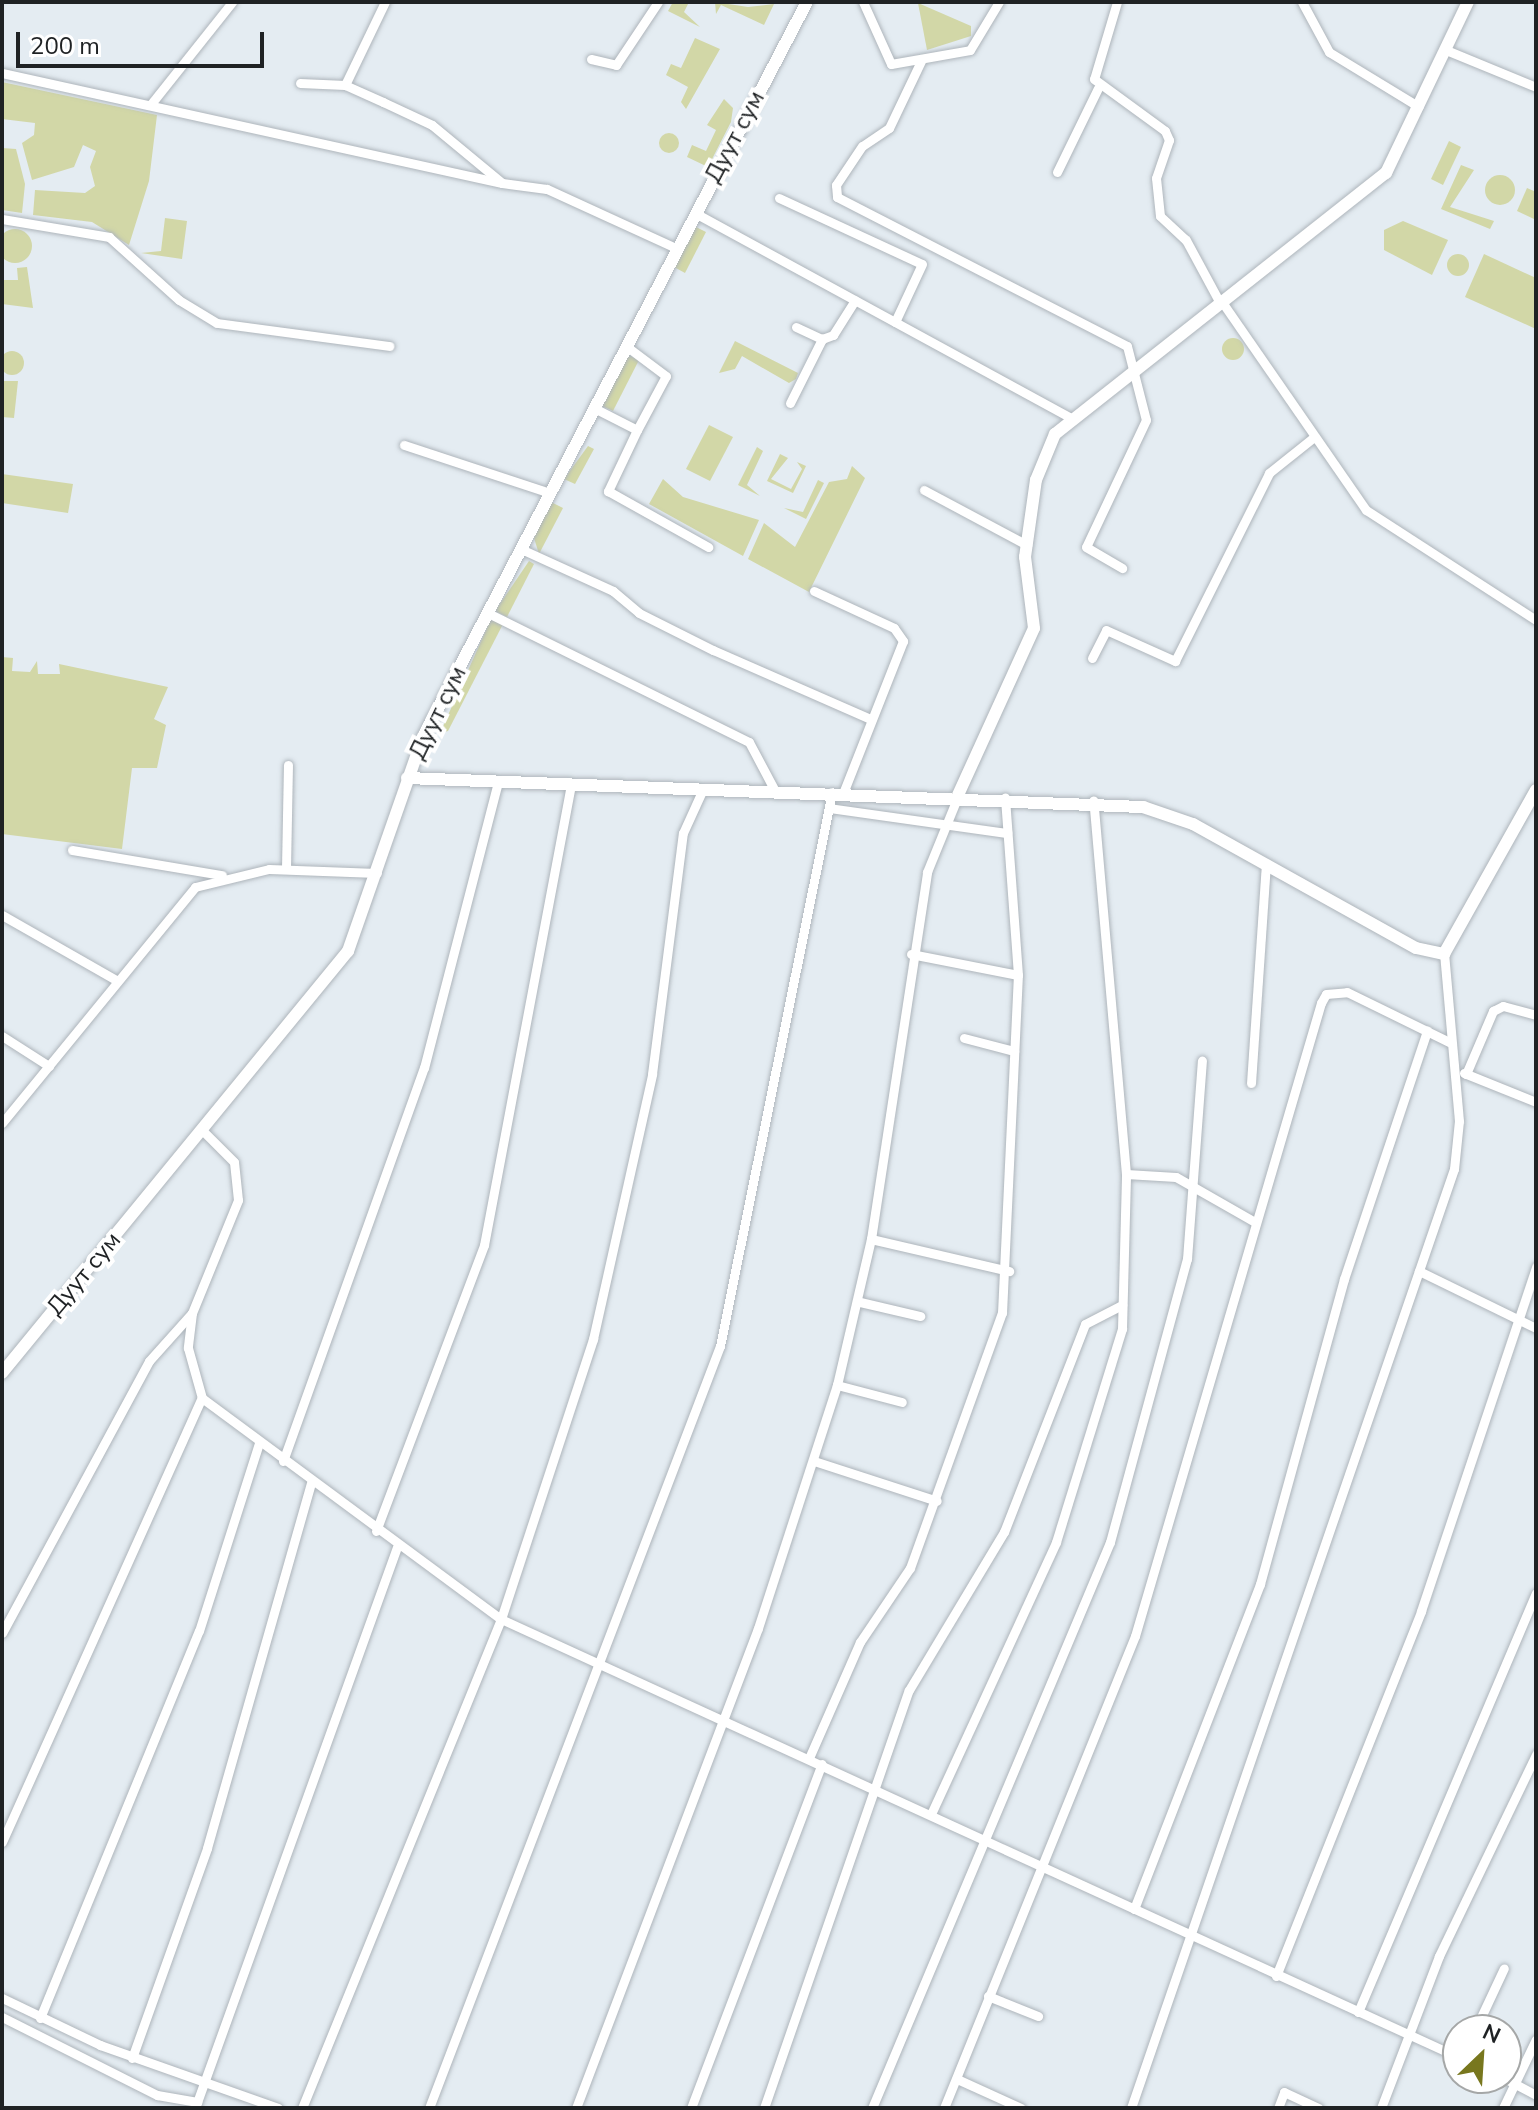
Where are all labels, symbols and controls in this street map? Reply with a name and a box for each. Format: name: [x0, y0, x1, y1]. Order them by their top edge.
scale bar: [20, 16, 268, 66]
text: 200 m: [30, 30, 100, 62]
street label: Дуут сум: [699, 86, 771, 188]
street label: Дуут сум: [403, 662, 473, 764]
street label: Дуут сум: [41, 1226, 127, 1322]
north arrow: [1442, 2014, 1522, 2094]
text: N: [1477, 2017, 1505, 2051]

